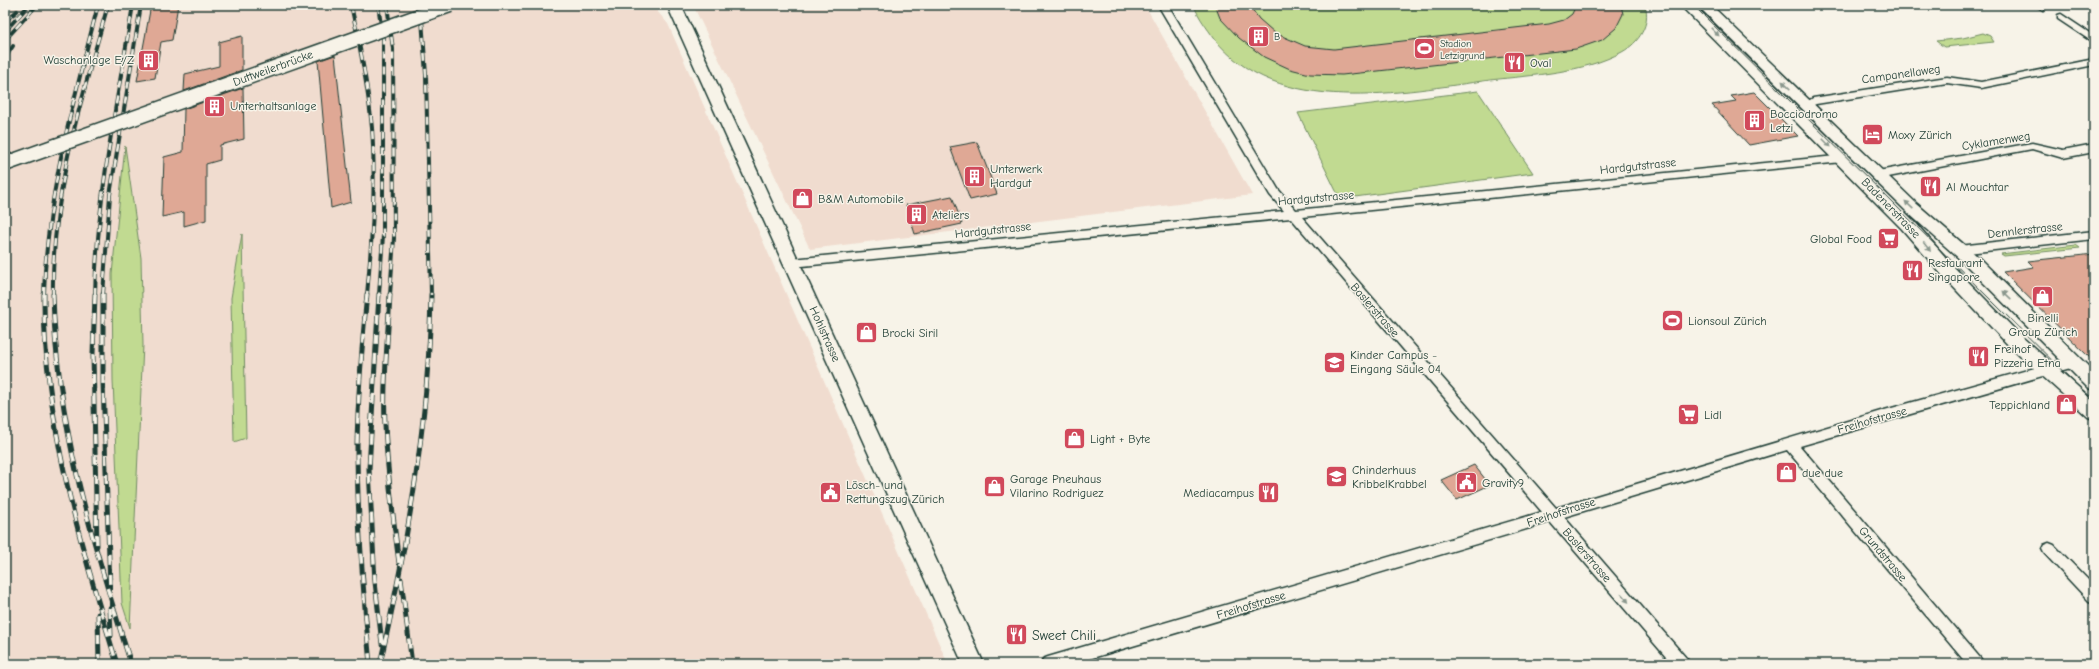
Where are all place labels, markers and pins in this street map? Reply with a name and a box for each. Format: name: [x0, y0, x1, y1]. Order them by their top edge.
building icon: B: [1246, 23, 1272, 49]
place label: B: [1274, 31, 1280, 43]
sports icon: Stadion Letzigrund: [1412, 36, 1438, 62]
place label: Stadion Letzigrund: [1440, 38, 1485, 62]
building icon: Waschanlage E/Z: [136, 47, 162, 73]
restaurant icon: Oval: [1502, 50, 1528, 76]
place label: Waschanlage E/Z: [44, 53, 134, 67]
place label: Oval: [1530, 56, 1551, 70]
building icon: Unterhaltsanlage: [201, 93, 227, 119]
place label: Unterhaltsanlage: [230, 99, 316, 113]
place label: Bocciodromo Letzi: [1770, 107, 1838, 135]
building icon: Bocciodromo Letzi: [1742, 108, 1768, 134]
hotel icon: Moxy Zürich: [1859, 122, 1885, 148]
place label: Moxy Zürich: [1888, 128, 1952, 142]
place label: Unterwerk Hardgut: [990, 162, 1043, 190]
building icon: Unterwerk Hardgut: [962, 163, 988, 189]
restaurant icon: Al Mouchtar: [1917, 174, 1943, 200]
place label: Al Mouchtar: [1946, 180, 2009, 194]
shop icon: B&M Automobile: [789, 186, 815, 212]
place label: B&M Automobile: [818, 192, 904, 206]
building icon: Ateliers: [903, 202, 929, 228]
place label: Ateliers: [932, 208, 969, 222]
supermarket icon: Global Food: [1875, 226, 1901, 252]
place label: Global Food: [1810, 232, 1872, 246]
place label: Restaurant Singapore: [1928, 256, 1983, 284]
restaurant icon: Restaurant Singapore: [1900, 257, 1926, 283]
shop icon: Binelli Group Zürich: [2030, 284, 2056, 310]
sports icon: Lionsoul Zürich: [1660, 308, 1686, 334]
place label: Binelli Group Zürich: [2009, 311, 2077, 339]
place label: Lionsoul Zürich: [1688, 314, 1767, 328]
shop icon: Brocki Siril: [854, 320, 880, 346]
place label: Brocki Siril: [882, 326, 938, 340]
place label: Freihof Pizzeria Etna: [1994, 342, 2061, 370]
restaurant icon: Freihof Pizzeria Etna: [1966, 343, 1992, 369]
place label: Kinder Campus - Eingang Säule 04: [1350, 348, 1441, 376]
school or university icon: Kinder Campus - Eingang Säule 04: [1321, 349, 1347, 375]
shop icon: Teppichland: [2053, 392, 2079, 418]
place label: Teppichland: [1989, 398, 2050, 412]
supermarket icon: Lidl: [1676, 402, 1702, 428]
place label: Lidl: [1704, 408, 1722, 422]
shop icon: Light + Byte: [1061, 426, 1087, 452]
place label: Light + Byte: [1090, 432, 1150, 446]
shop icon: due due: [1773, 460, 1799, 486]
place label: Chinderhuus KribbelKrabbel: [1352, 463, 1427, 491]
school or university icon: Chinderhuus KribbelKrabbel: [1323, 464, 1349, 490]
place label: due due: [1802, 466, 1843, 480]
public building icon: Gravity9: [1453, 470, 1479, 496]
place label: Garage Pneuhaus Vilarino Rodriguez: [1010, 472, 1104, 500]
shop icon: Garage Pneuhaus Vilarino Rodriguez: [981, 473, 1007, 499]
place label: Gravity9: [1482, 476, 1524, 490]
place label: Lösch- und Rettungszug Zürich: [846, 478, 945, 506]
public building icon: Lösch- und Rettungszug Zürich: [817, 479, 843, 505]
restaurant icon: Mediacampus: [1256, 480, 1282, 506]
place label: Mediacampus: [1183, 486, 1254, 500]
restaurant icon: Sweet Chili: [1004, 622, 1030, 648]
place label: Sweet Chili: [1032, 627, 1096, 644]

